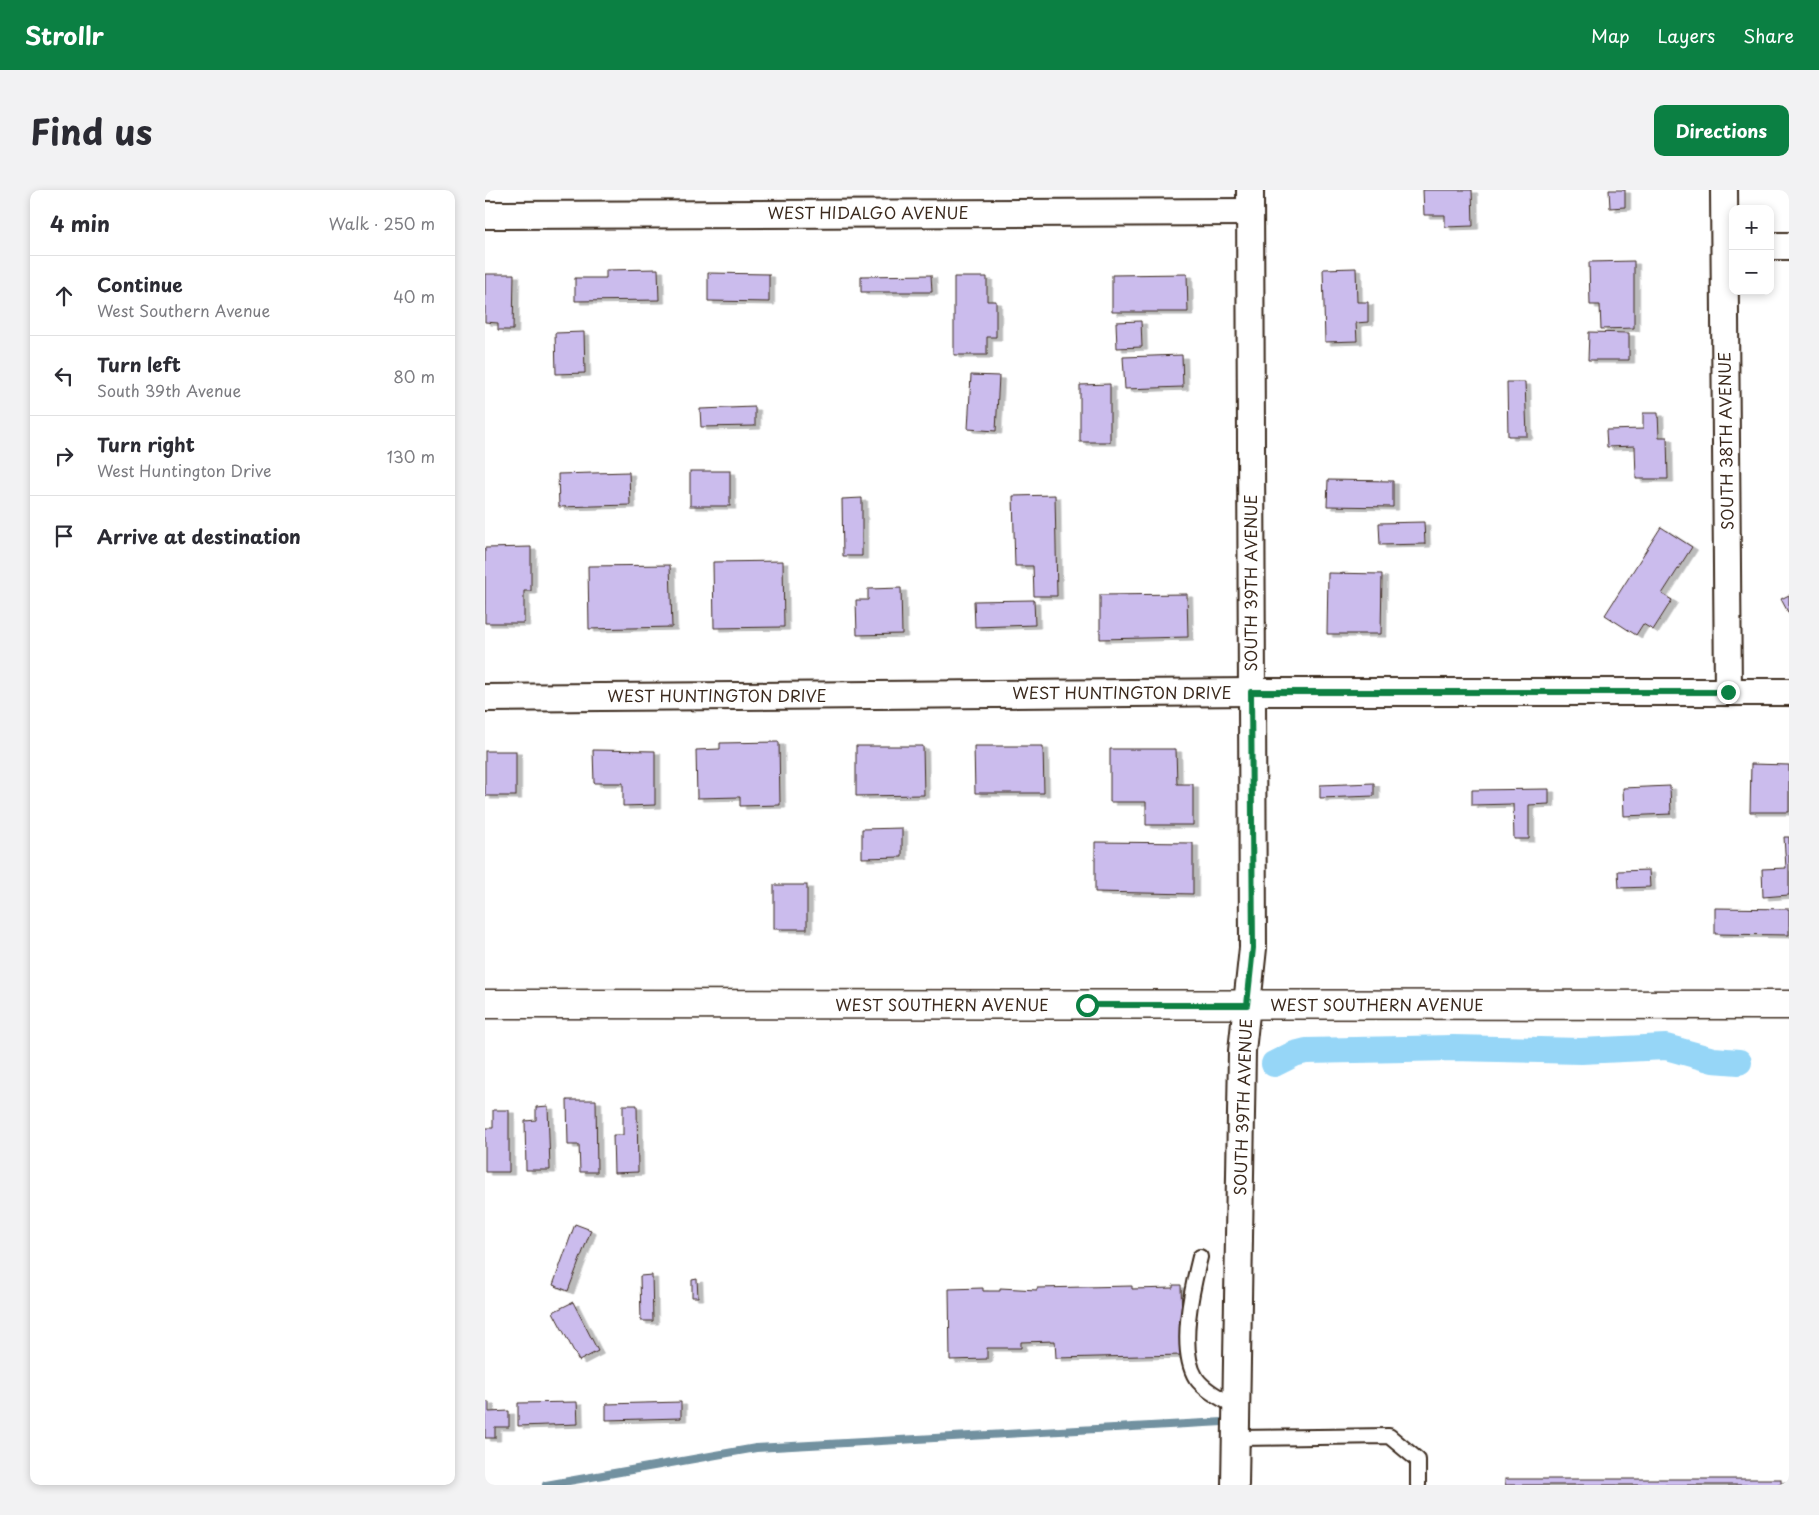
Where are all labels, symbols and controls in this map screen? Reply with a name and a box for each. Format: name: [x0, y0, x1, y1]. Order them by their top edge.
text: Strollr: [25, 17, 104, 53]
text: Map: [1591, 22, 1630, 49]
text: Layers: [1658, 22, 1715, 49]
text: Share: [1743, 22, 1794, 49]
text: Find us: [30, 104, 152, 157]
button: Directions: [1654, 105, 1789, 156]
street label: WEST HIDALGO AVENUE: [767, 200, 969, 224]
map controls: [1729, 205, 1774, 295]
button: +: [1729, 205, 1774, 250]
text: 4 min: [50, 207, 110, 239]
text: Walk · 250 m: [329, 211, 435, 235]
button: −: [1729, 250, 1774, 295]
text: Continue: [97, 270, 183, 298]
icon: ahead: [50, 282, 78, 310]
text: 40 m: [393, 284, 435, 308]
text: West Southern Avenue: [97, 298, 270, 322]
text: Turn left: [97, 350, 181, 378]
street label: SOUTH 38TH AVENUE: [1711, 352, 1739, 530]
icon: left: [50, 362, 78, 390]
text: 80 m: [393, 364, 435, 388]
text: South 39th Avenue: [97, 378, 241, 402]
text: Turn right: [97, 430, 195, 458]
icon: right: [50, 442, 78, 470]
text: 130 m: [387, 444, 435, 468]
text: West Huntington Drive: [97, 458, 272, 482]
street label: SOUTH 39TH AVENUE: [1238, 494, 1262, 672]
icon: arrive: [50, 522, 78, 550]
text: Arrive at destination: [97, 522, 301, 550]
street label: WEST HUNTINGTON DRIVE: [1012, 680, 1232, 704]
route end: [1717, 681, 1740, 704]
street label: WEST HUNTINGTON DRIVE: [607, 683, 827, 707]
street label: WEST SOUTHERN AVENUE: [835, 992, 1049, 1016]
street label: WEST SOUTHERN AVENUE: [1270, 992, 1484, 1016]
route start: [1076, 994, 1099, 1017]
street label: SOUTH 39TH AVENUE: [1227, 1018, 1257, 1196]

